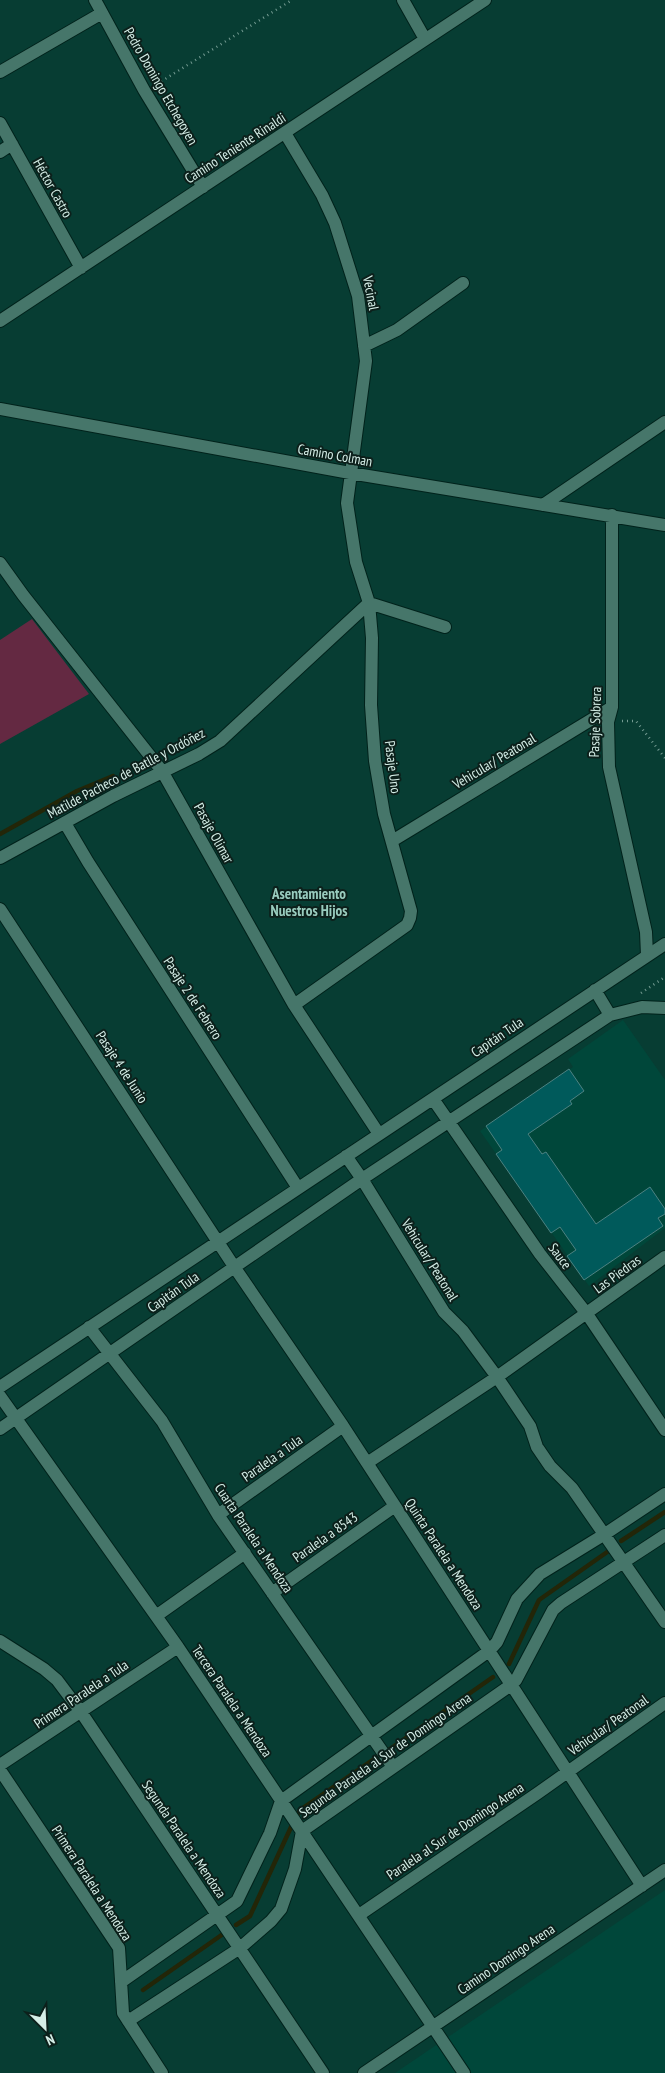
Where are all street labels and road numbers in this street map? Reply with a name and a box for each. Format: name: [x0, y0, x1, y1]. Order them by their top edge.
street label: Pedro Domingo Etchegoyen: [120, 24, 202, 148]
street label: Camino Teniente Rinaldi: [181, 109, 289, 187]
street label: Héctor Castro: [29, 155, 77, 221]
street label: Vecinal: [359, 273, 383, 312]
street label: Camino Colman: [296, 440, 374, 470]
street label: Pasaje Sobrera: [585, 686, 605, 758]
street label: Matilde Pacheco de Batlle y Ordóñez: [44, 724, 208, 822]
street label: Vehicular/ Peatonal: [448, 729, 539, 793]
street label: Pasaje Uno: [381, 740, 405, 794]
street label: Pasaje Olimar: [190, 800, 238, 866]
street label: Pasaje 2 de Febrero: [160, 953, 226, 1043]
street label: Capitán Tula: [467, 1013, 527, 1061]
street label: Pasaje 4 de Junio: [92, 1028, 152, 1106]
street label: Vehicular/ Peatonal: [397, 1215, 463, 1305]
street label: Sauce: [544, 1239, 576, 1273]
street label: Las Piedras: [590, 1251, 644, 1297]
street label: Capitán Tula: [144, 1268, 202, 1316]
street label: Paralela a Tula: [238, 1431, 306, 1485]
street label: Cuarta Paralela a Mendoza: [211, 1480, 297, 1596]
street label: Quinta Paralela a Mendoza: [401, 1495, 487, 1613]
street label: Paralela a 8543: [289, 1508, 361, 1566]
street label: Tercera Paralela a Mendoza: [188, 1642, 276, 1760]
street label: Primera Paralela a Tula: [30, 1656, 132, 1732]
street label: Segunda Paralela al Sur de Domingo Arena: [295, 1688, 475, 1822]
street label: Vehicular/ Peatonal: [564, 1690, 652, 1760]
street label: Segunda Paralela a Mendoza: [138, 1777, 230, 1901]
street label: Paralela al Sur de Domingo Arena: [383, 1778, 527, 1884]
street label: Primera Paralela a Mendoza: [48, 1822, 136, 1944]
street label: Camino Domingo Arena: [454, 1920, 558, 1998]

